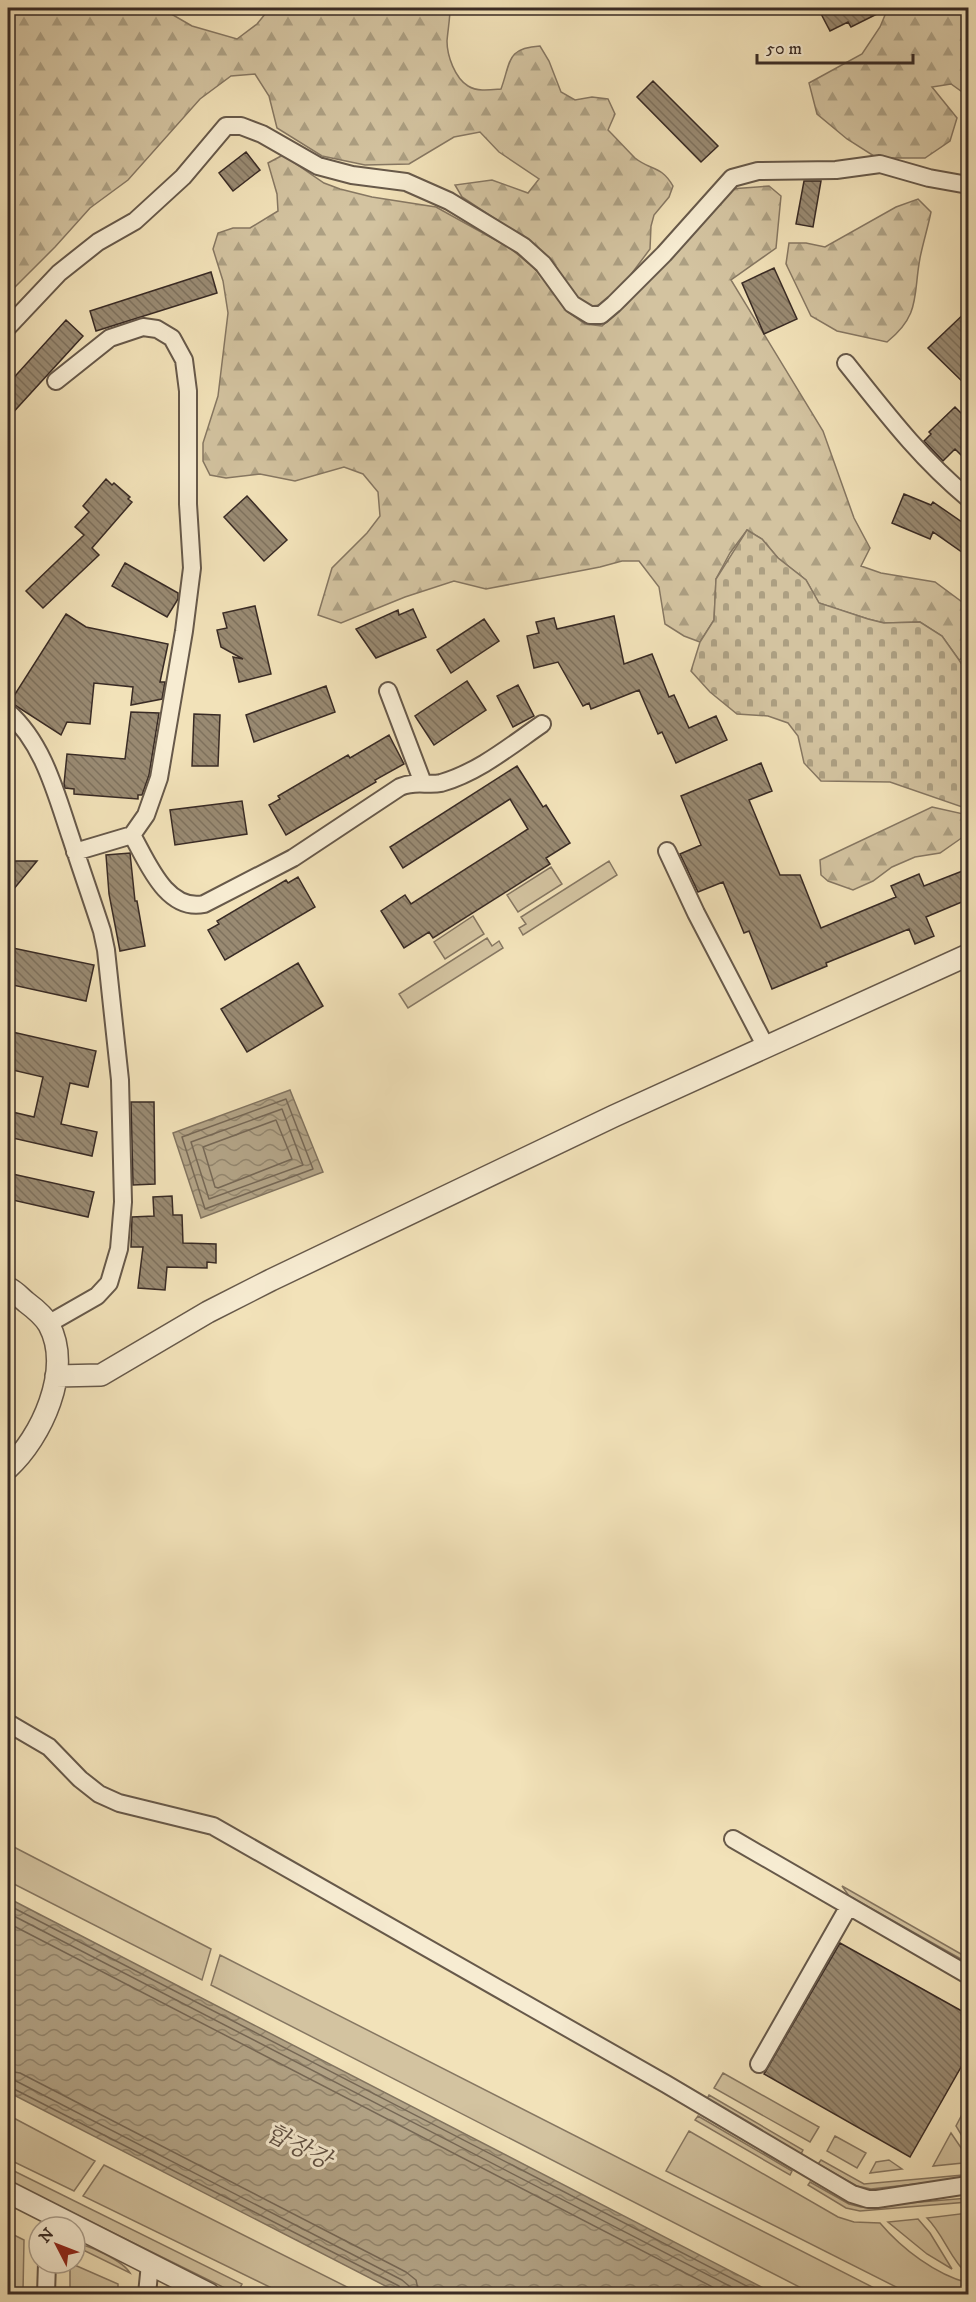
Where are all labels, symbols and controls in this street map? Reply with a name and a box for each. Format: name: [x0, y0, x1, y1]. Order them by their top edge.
scale bar: [757, 27, 913, 65]
text: 50 m: [766, 38, 802, 60]
water label: 합장강: [260, 2118, 339, 2178]
north arrow: [27, 2215, 87, 2275]
text: N: [35, 2224, 58, 2247]

